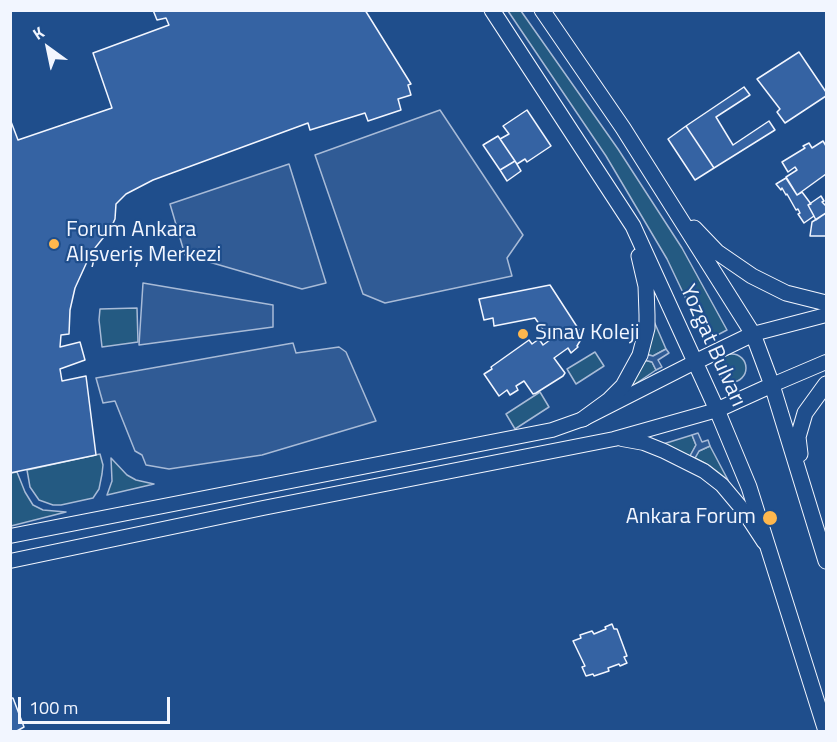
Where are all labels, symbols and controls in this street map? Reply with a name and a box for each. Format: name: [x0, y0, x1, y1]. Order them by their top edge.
north arrow: [18, 18, 78, 78]
text: K: [28, 20, 49, 46]
place label: Forum Ankara Alışveriş Merkezi: [66, 218, 221, 270]
marker: Forum Ankara Alışveriş Merkezi: [47, 237, 61, 251]
street label: Yozgat Bulvarı: [673, 281, 751, 411]
place label: Sınav Koleji: [535, 321, 640, 347]
marker: Sınav Koleji: [516, 327, 530, 341]
place label: Ankara Forum: [626, 505, 756, 531]
marker: Ankara Forum: [761, 509, 779, 527]
scale bar: [21, 685, 172, 723]
text: 100 m: [29, 694, 78, 721]

